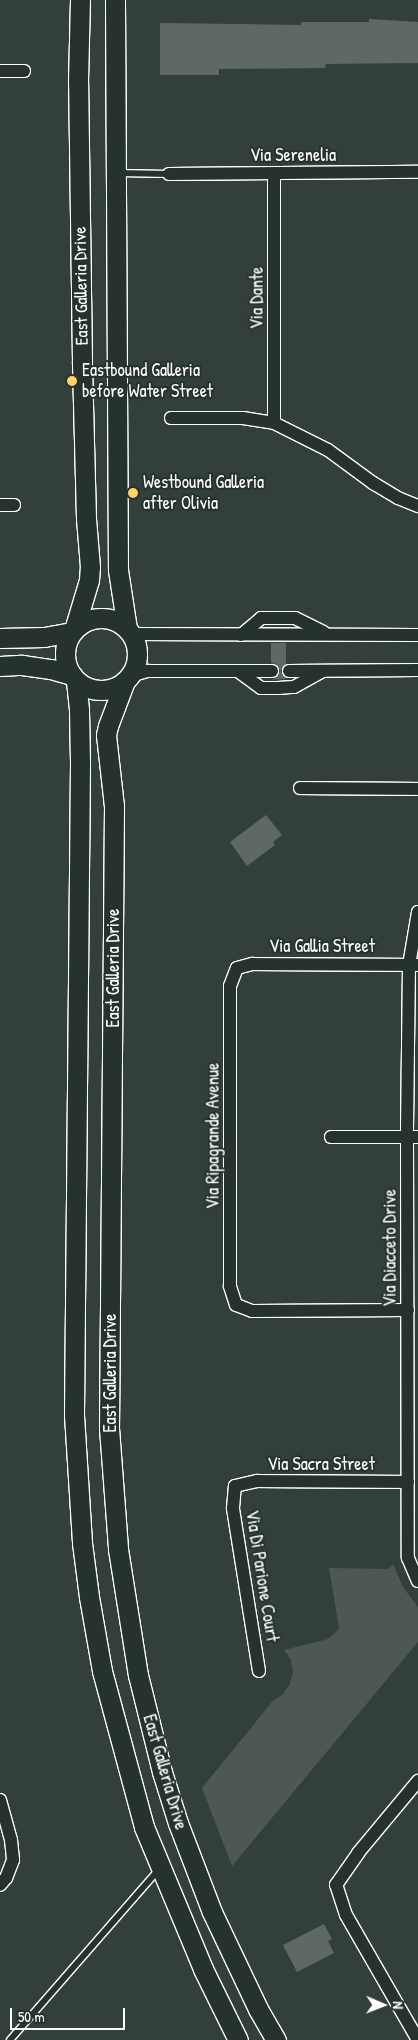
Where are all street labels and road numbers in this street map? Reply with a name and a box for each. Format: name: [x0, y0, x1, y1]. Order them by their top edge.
street label: Via Serenelia: [250, 144, 336, 166]
street label: East Galleria Drive: [69, 226, 93, 346]
street label: Via Dante: [246, 267, 268, 329]
street label: East Galleria Drive: [102, 909, 124, 1027]
street label: Via Gallia Street: [269, 935, 375, 957]
street label: Via Ripagrande Avenue: [202, 1063, 224, 1209]
street label: Via Diacceto Drive: [379, 1189, 401, 1307]
street label: East Galleria Drive: [99, 1314, 121, 1432]
street label: Via Sacra Street: [267, 1453, 375, 1475]
street label: Via Di Parione Court: [241, 1509, 283, 1643]
street label: East Galleria Drive: [138, 1712, 192, 1832]

